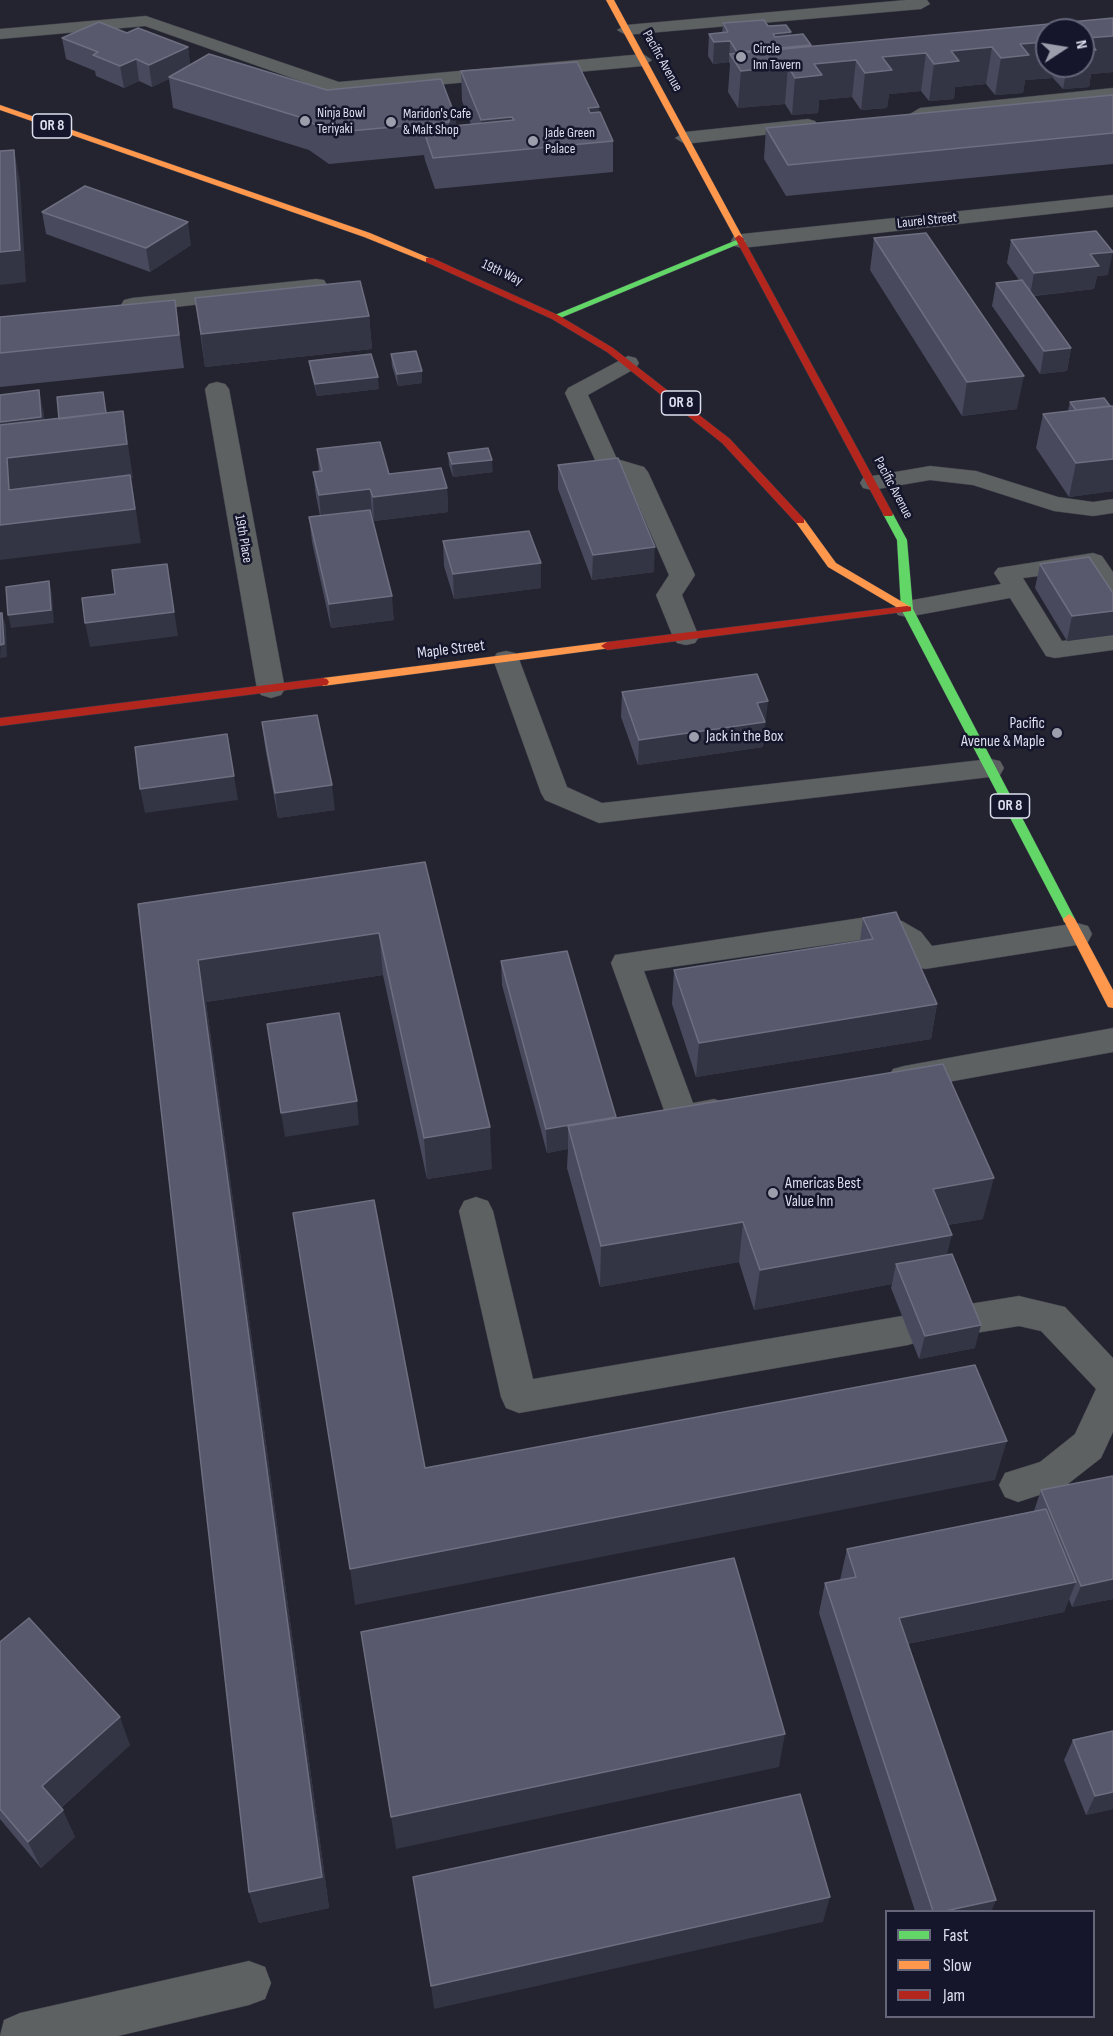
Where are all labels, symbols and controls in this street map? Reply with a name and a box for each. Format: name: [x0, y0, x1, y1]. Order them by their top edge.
north arrow: [1035, 18, 1095, 78]
street label: Pacific Avenue: [638, 27, 686, 95]
text: N: [1071, 38, 1091, 51]
place label: Circle Inn Tavern: [753, 41, 801, 74]
marker: Circle Inn Tavern: [734, 50, 748, 64]
place label: Ninja Bowl Teriyaki: [317, 105, 365, 138]
place label: Maridon's Cafe & Malt Shop: [403, 106, 471, 138]
road number: OR 8: [32, 114, 72, 138]
marker: Ninja Bowl Teriyaki: [298, 114, 312, 128]
marker: Maridon's Cafe & Malt Shop: [384, 115, 398, 129]
place label: Jade Green Palace: [545, 125, 595, 158]
marker: Jade Green Palace: [526, 134, 540, 148]
street label: Laurel Street: [896, 209, 958, 233]
street label: 19th Way: [479, 256, 525, 290]
road number: OR 8: [662, 391, 700, 415]
street label: Pacific Avenue: [870, 454, 916, 522]
street label: 19th Place: [230, 514, 256, 564]
street label: Maple Street: [416, 636, 486, 664]
place label: Pacific Avenue & Maple: [961, 714, 1045, 752]
marker: Pacific Avenue & Maple: [1050, 726, 1064, 740]
place label: Jack in the Box: [706, 727, 783, 747]
marker: Jack in the Box: [687, 730, 701, 744]
road number: OR 8: [990, 794, 1030, 818]
place label: Americas Best Value Inn: [785, 1174, 861, 1212]
marker: Americas Best Value Inn: [766, 1186, 780, 1200]
legend: [885, 1910, 1095, 2018]
text: Fast: [943, 1925, 968, 1946]
text: Slow: [943, 1955, 972, 1976]
text: Jam: [943, 1985, 965, 2006]

